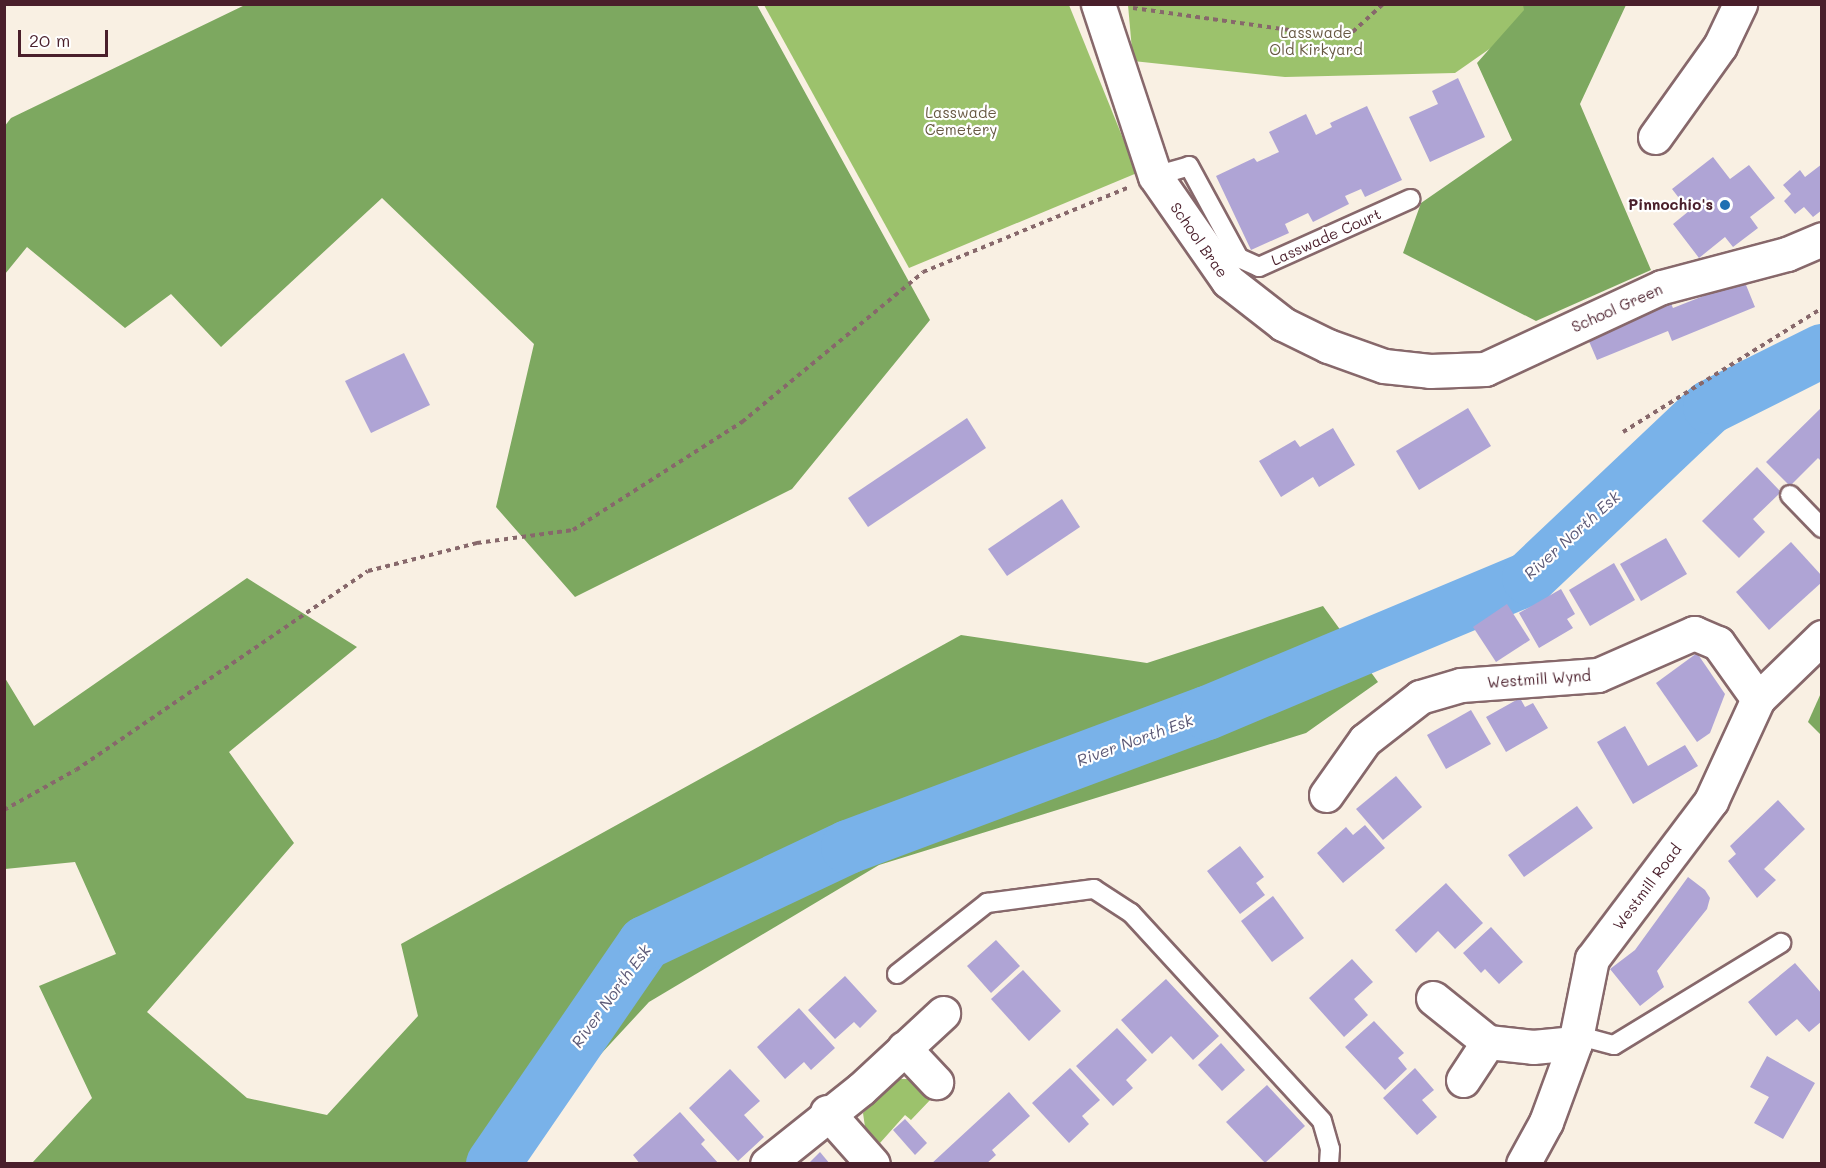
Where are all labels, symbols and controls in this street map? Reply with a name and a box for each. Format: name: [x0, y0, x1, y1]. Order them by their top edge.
scale bar: [21, 18, 111, 56]
park label: Lasswade Old Kirkyard: [1269, 23, 1363, 58]
text: 20 m: [29, 28, 70, 52]
park label: Lasswade Cemetery: [925, 103, 997, 138]
place label: Pinnochio's: [1628, 196, 1713, 214]
marker: Pinnochio's: [1718, 198, 1732, 212]
street label: School Brae: [1167, 199, 1231, 281]
street label: Lasswade Court: [1268, 205, 1384, 269]
street label: School Green: [1569, 280, 1665, 336]
water label: River North Esk: [1520, 487, 1624, 583]
street label: Westmill Wynd: [1486, 666, 1592, 692]
water label: River North Esk: [1074, 710, 1196, 770]
street label: Westmill Road: [1609, 841, 1685, 933]
water label: River North Esk: [567, 941, 655, 1051]

